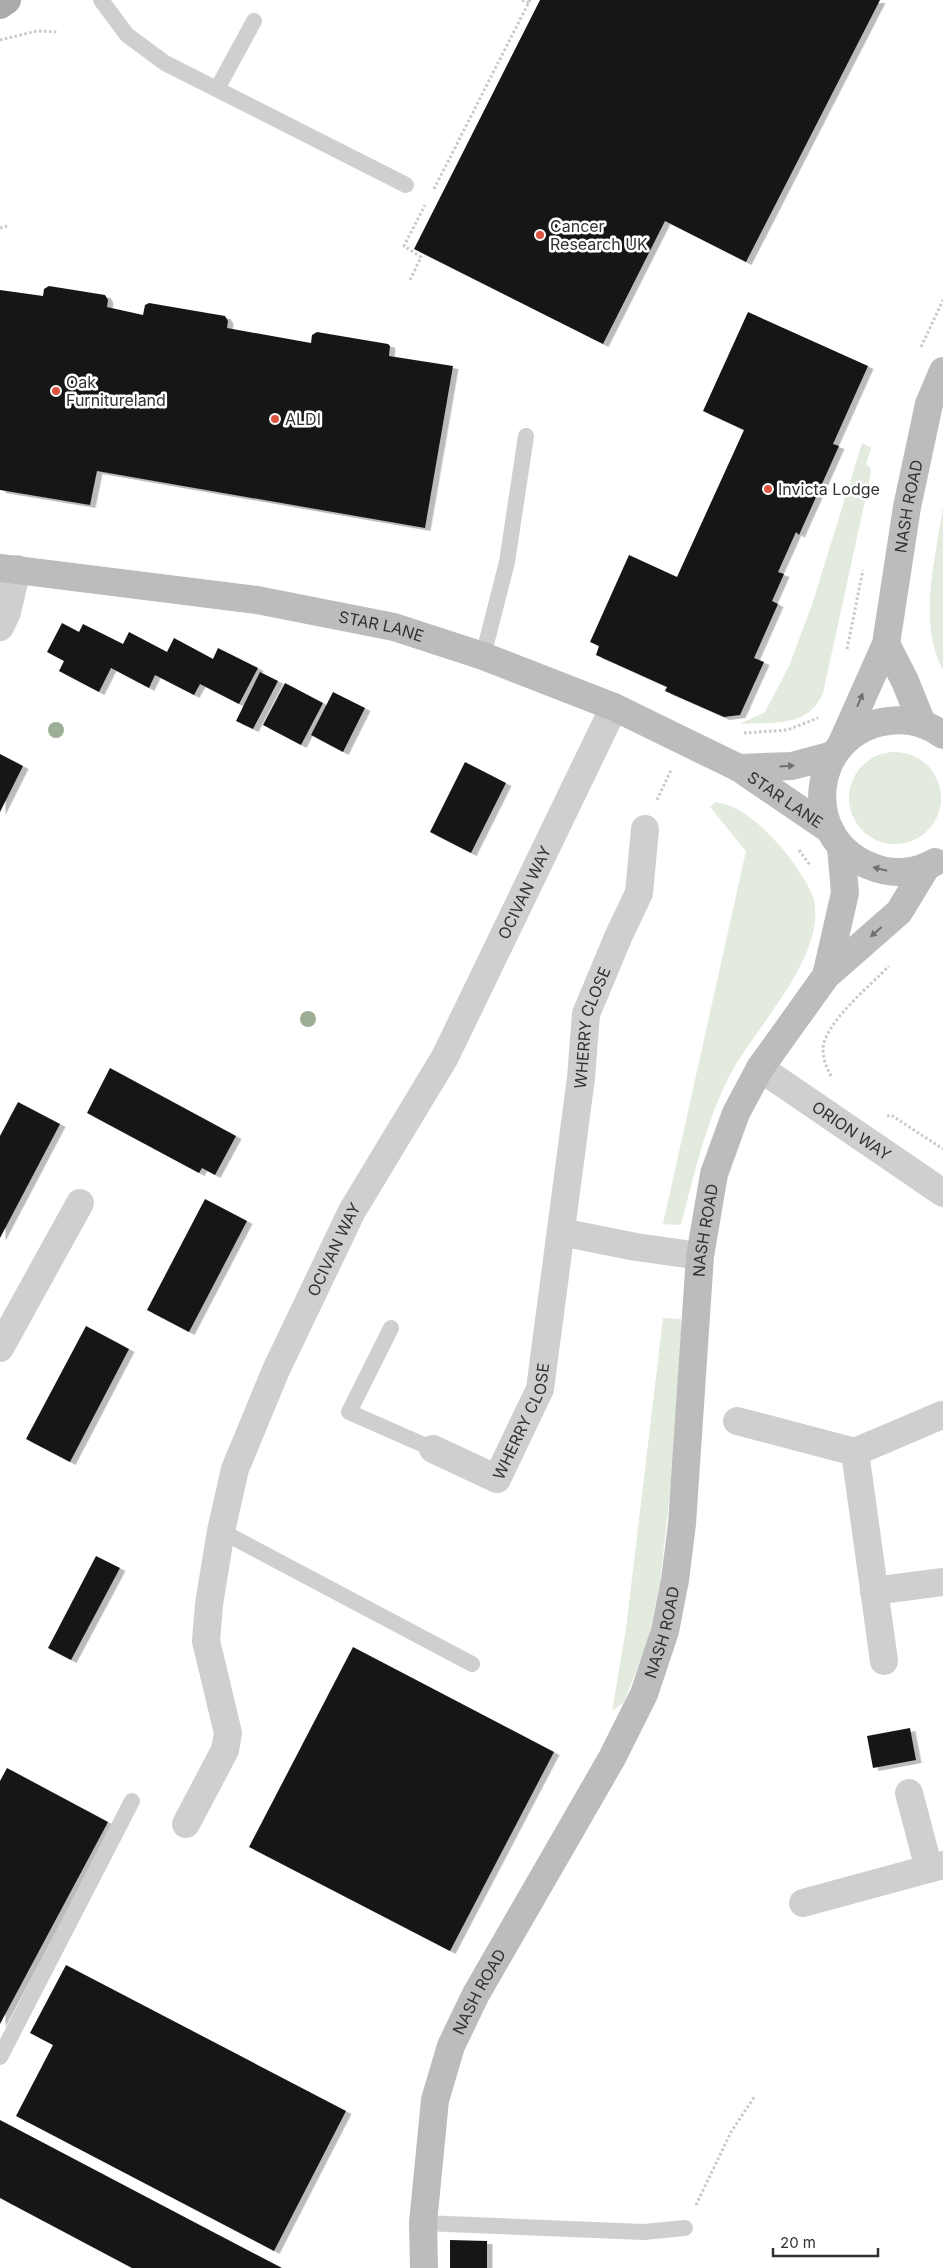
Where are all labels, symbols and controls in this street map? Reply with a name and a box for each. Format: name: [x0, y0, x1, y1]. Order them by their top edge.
place label: Cancer Research UK: [550, 216, 648, 254]
marker: Cancer Research UK: [534, 229, 546, 241]
place label: Oak Furnitureland: [66, 372, 166, 410]
marker: Oak Furnitureland: [50, 385, 62, 397]
place label: ALDI: [285, 409, 321, 429]
marker: ALDI: [269, 413, 281, 425]
street label: NASH ROAD: [890, 458, 927, 554]
place label: Invicta Lodge: [778, 479, 880, 499]
marker: Invicta Lodge: [762, 483, 774, 495]
street label: STAR LANE: [337, 606, 426, 646]
one-way arrow: [856, 693, 864, 707]
one-way arrow: [779, 761, 795, 769]
street label: STAR LANE: [744, 767, 827, 832]
street label: OCIVAN WAY: [493, 843, 555, 943]
one-way arrow: [873, 865, 888, 873]
one-way arrow: [871, 926, 883, 938]
street label: WHERRY CLOSE: [570, 964, 615, 1090]
street label: ORION WAY: [808, 1097, 895, 1165]
street label: NASH ROAD: [689, 1182, 722, 1278]
street label: OCIVAN WAY: [303, 1199, 365, 1299]
street label: WHERRY CLOSE: [488, 1362, 553, 1483]
street label: NASH ROAD: [640, 1585, 684, 1681]
street label: NASH ROAD: [448, 1945, 510, 2038]
scale bar: [773, 2226, 878, 2258]
text: 20 m: [780, 2233, 816, 2252]

